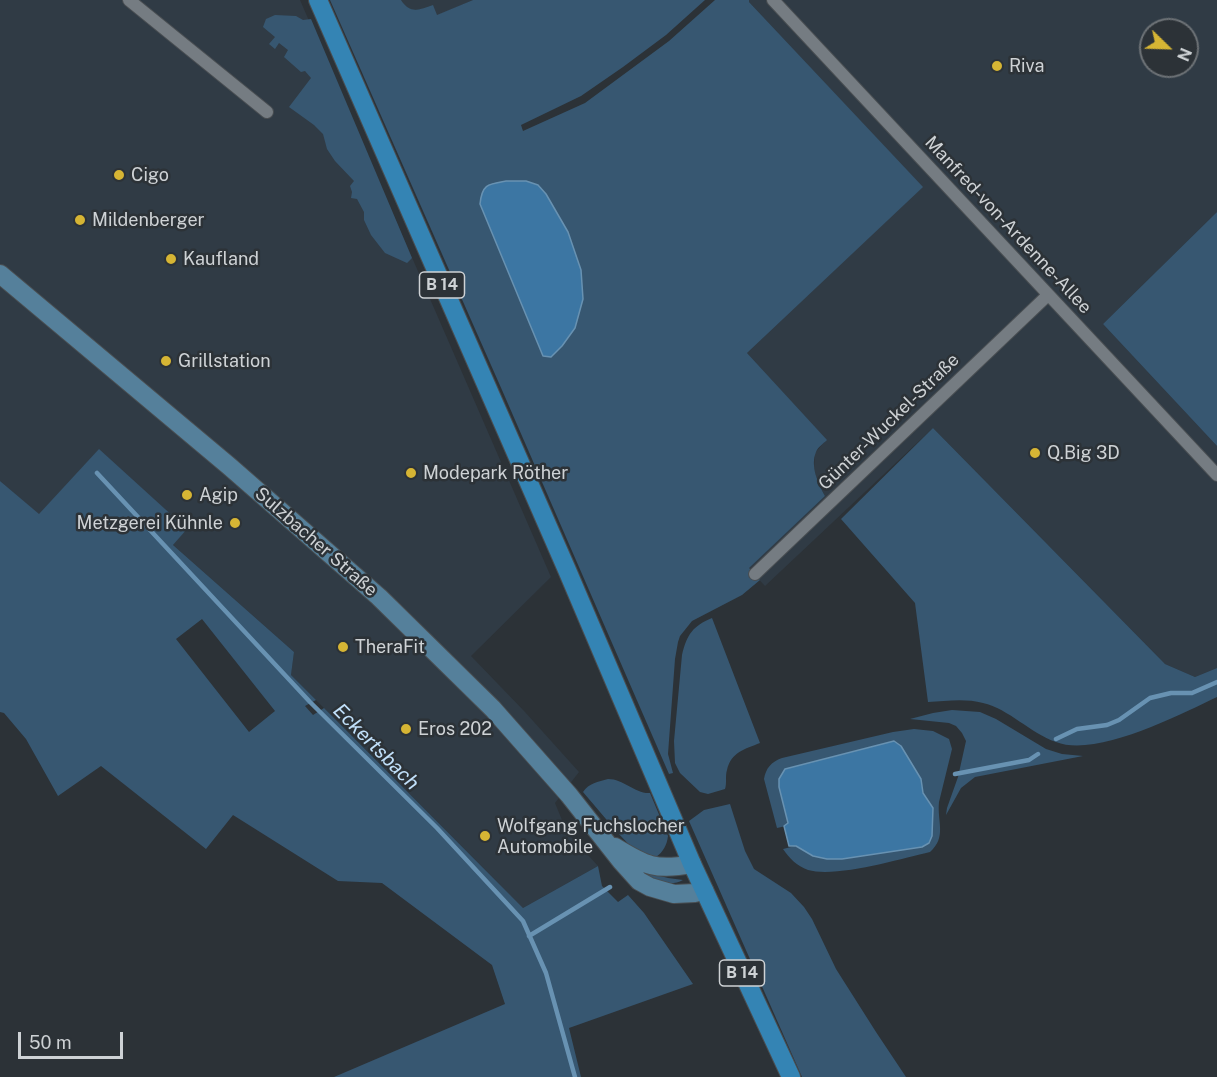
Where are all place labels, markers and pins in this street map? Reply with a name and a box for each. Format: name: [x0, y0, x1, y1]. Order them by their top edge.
place label: Riva: [1009, 55, 1044, 77]
marker: Riva: [990, 59, 1004, 73]
place label: Cigo: [131, 164, 169, 186]
marker: Cigo: [112, 168, 126, 182]
place label: Mildenberger: [92, 209, 205, 231]
marker: Mildenberger: [73, 213, 87, 227]
place label: Kaufland: [183, 248, 259, 270]
marker: Kaufland: [164, 252, 178, 266]
place label: Grillstation: [178, 350, 271, 372]
marker: Grillstation: [159, 354, 173, 368]
place label: Q.Big 3D: [1047, 442, 1120, 464]
marker: Q.Big 3D: [1028, 446, 1042, 460]
place label: Modepark Röther: [423, 462, 568, 484]
marker: Modepark Röther: [404, 466, 418, 480]
place label: Agip: [199, 484, 238, 506]
marker: Agip: [180, 488, 194, 502]
place label: Metzgerei Kühnle: [77, 512, 223, 534]
marker: Metzgerei Kühnle: [228, 516, 242, 530]
place label: TheraFit: [355, 636, 425, 658]
marker: TheraFit: [336, 640, 350, 654]
place label: Eros 202: [418, 718, 492, 740]
marker: Eros 202: [399, 722, 413, 736]
place label: Wolfgang Fuchslocher Automobile: [497, 815, 685, 858]
marker: Wolfgang Fuchslocher Automobile: [478, 829, 492, 843]

